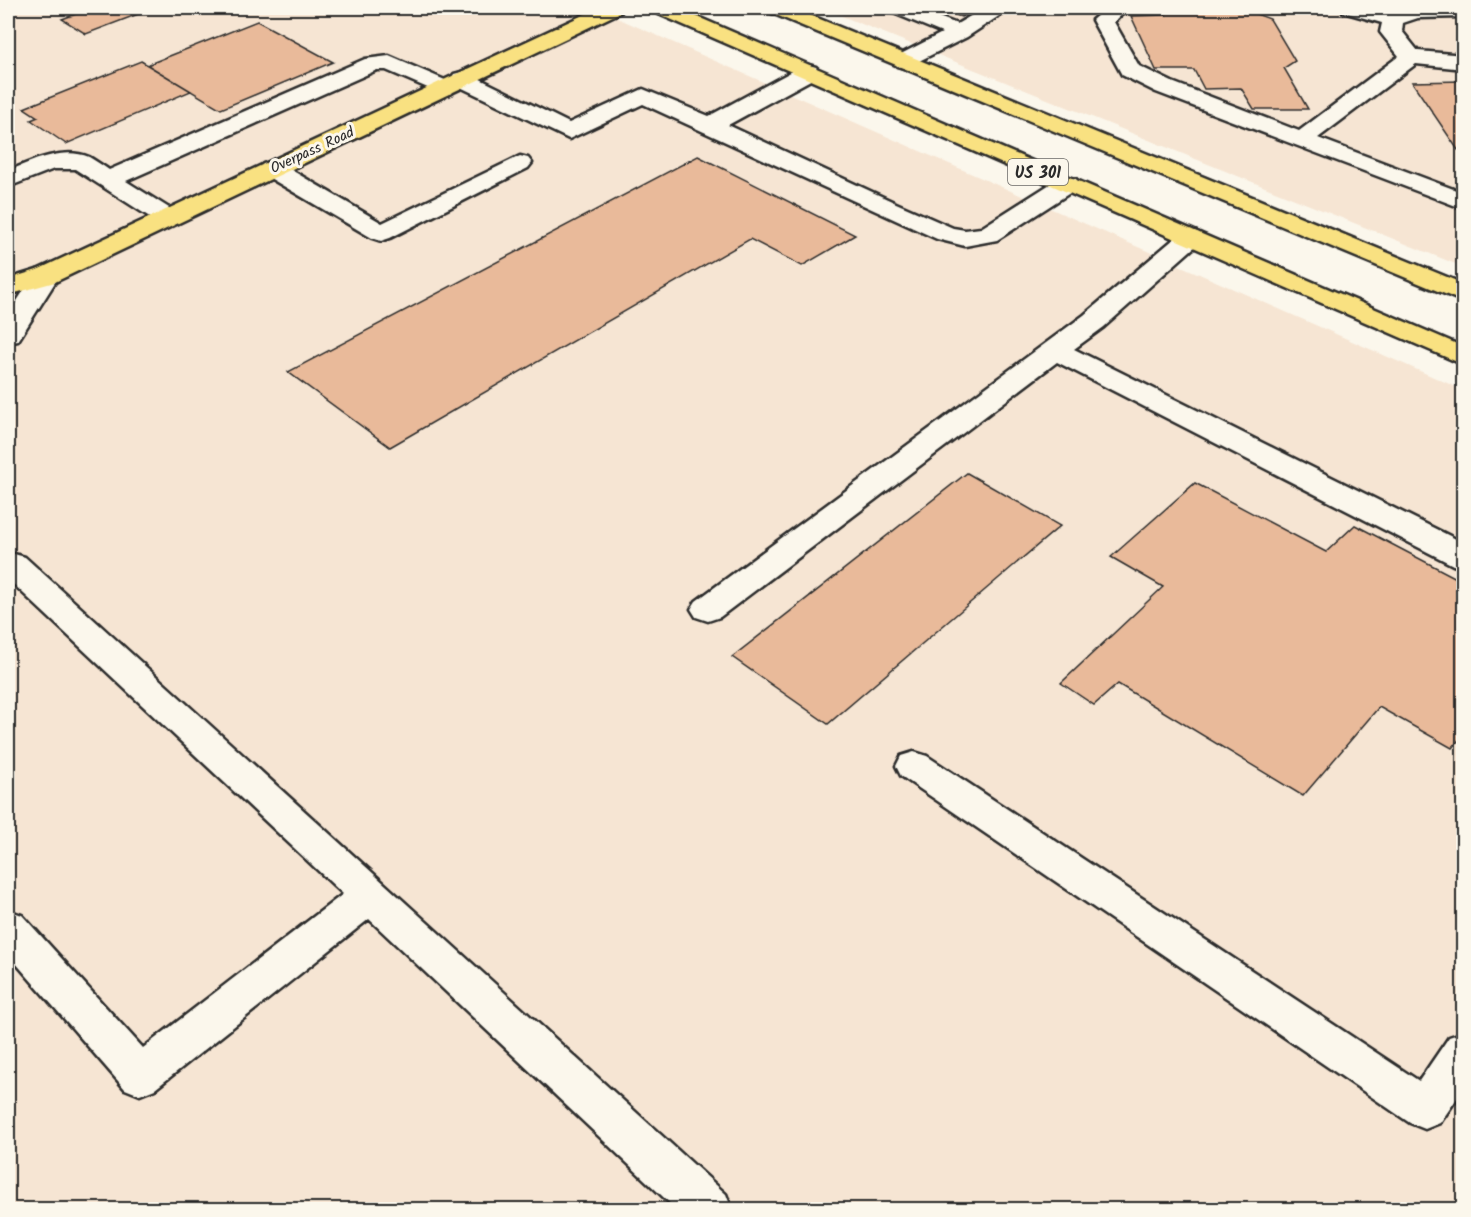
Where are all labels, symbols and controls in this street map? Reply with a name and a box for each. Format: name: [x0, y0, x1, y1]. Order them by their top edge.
street label: Overpass Road: [266, 121, 359, 181]
road number: US 301: [1008, 159, 1068, 185]

